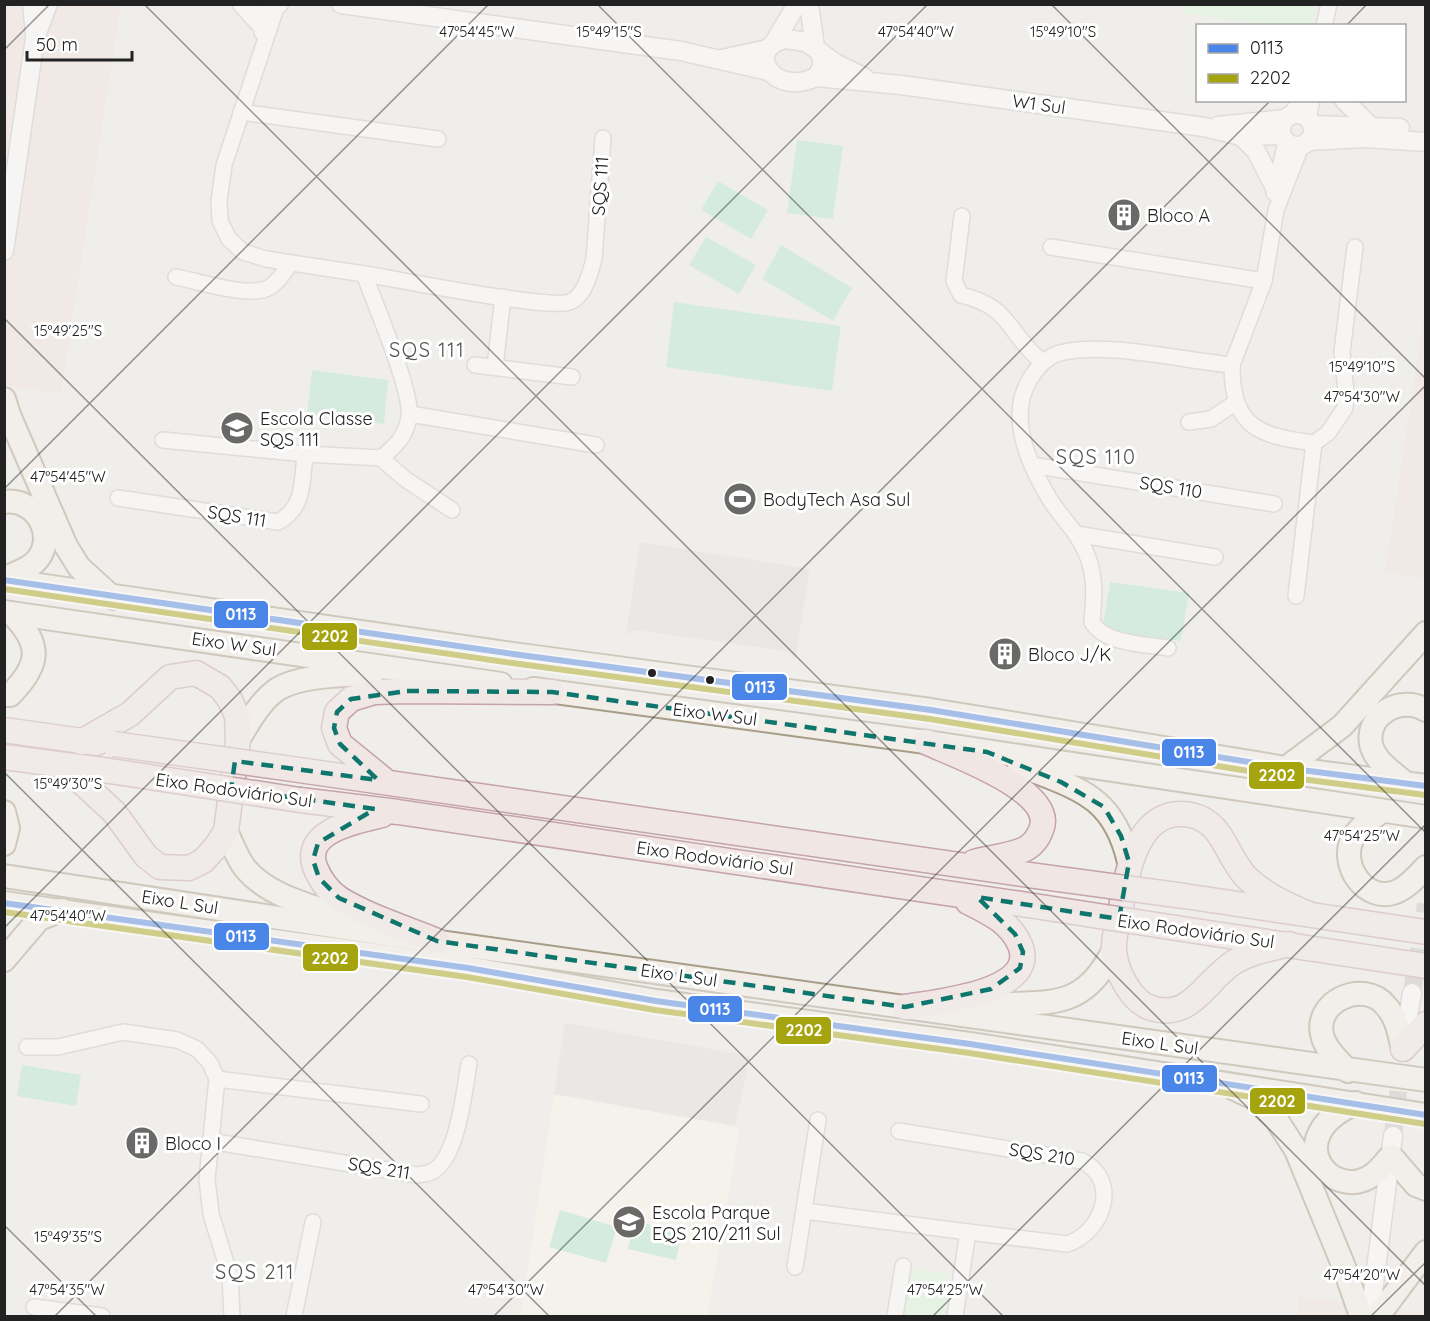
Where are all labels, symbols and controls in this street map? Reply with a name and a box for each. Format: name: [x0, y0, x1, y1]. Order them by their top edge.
text: 47°54'45"W: [439, 22, 515, 41]
text: 15°49'15"S: [576, 22, 642, 41]
text: 47°54'40"W: [878, 22, 955, 41]
text: 15°49'10"S: [1030, 22, 1096, 41]
scale bar: [27, 24, 132, 62]
legend: [1196, 24, 1406, 102]
text: 50 m: [36, 33, 78, 56]
text: 0113: [1250, 36, 1283, 59]
text: 2202: [1250, 66, 1291, 89]
street label: W1 Sul: [1011, 89, 1067, 119]
street label: SQS 111: [586, 156, 614, 216]
building icon: Bloco A: [1106, 197, 1142, 233]
place label: Bloco A: [1147, 204, 1211, 227]
text: 15°49'25"S: [34, 321, 102, 340]
district label: SQS 111: [389, 337, 465, 362]
text: 15°49'10"S: [1329, 357, 1395, 376]
text: 47°54'30"W: [1324, 387, 1401, 406]
place label: Escola Classe SQS 111: [260, 407, 373, 451]
school or university icon: Escola Classe SQS 111: [219, 410, 255, 446]
district label: SQS 110: [1056, 444, 1136, 469]
text: 47°54'45"W: [30, 467, 106, 486]
street label: SQS 110: [1138, 471, 1204, 503]
sports icon: BodyTech Asa Sul: [722, 481, 758, 517]
place label: BodyTech Asa Sul: [763, 488, 910, 511]
street label: SQS 111: [206, 500, 268, 532]
line badge: 0113: [213, 600, 269, 629]
text: 0113: [226, 604, 256, 624]
line badge: 2202: [301, 622, 358, 651]
text: 2202: [311, 626, 349, 646]
street label: Eixo W Sul: [190, 627, 278, 661]
building icon: Bloco J/K: [987, 636, 1023, 672]
place label: Bloco J/K: [1028, 643, 1111, 666]
unlabelled marker: [646, 667, 658, 679]
line badge: 0113: [731, 673, 788, 701]
unlabelled marker: [704, 674, 716, 686]
text: 0113: [745, 677, 775, 697]
street label: Eixo W Sul: [671, 697, 759, 731]
line badge: 0113: [1161, 738, 1217, 767]
text: 0113: [1174, 742, 1204, 762]
line badge: 2202: [1248, 761, 1305, 790]
text: 2202: [1258, 765, 1296, 785]
street label: Eixo Rodoviário Sul: [154, 768, 314, 812]
text: 15°49'30"S: [34, 774, 102, 793]
text: 47°54'25"W: [1324, 826, 1400, 845]
street label: Eixo Rodoviário Sul: [635, 836, 795, 880]
street label: Eixo L Sul: [140, 885, 220, 919]
text: 47°54'40"W: [30, 906, 107, 925]
street label: Eixo Rodoviário Sul: [1116, 909, 1276, 953]
line badge: 0113: [213, 922, 270, 951]
text: 0113: [226, 926, 256, 946]
line badge: 2202: [302, 943, 359, 972]
text: 2202: [311, 948, 349, 968]
street label: Eixo L Sul: [639, 958, 719, 992]
line badge: 0113: [687, 995, 743, 1023]
text: 0113: [700, 999, 730, 1019]
line badge: 2202: [775, 1016, 832, 1045]
text: 2202: [785, 1020, 823, 1040]
street label: Eixo L Sul: [1120, 1026, 1200, 1060]
line badge: 0113: [1161, 1064, 1218, 1093]
text: 0113: [1174, 1068, 1204, 1088]
line badge: 2202: [1249, 1087, 1306, 1115]
text: 2202: [1258, 1091, 1296, 1111]
building icon: Bloco I: [124, 1125, 160, 1161]
place label: Bloco I: [165, 1132, 221, 1155]
street label: SQS 210: [1007, 1137, 1077, 1171]
street label: SQS 211: [346, 1152, 412, 1184]
place label: Escola Parque EQS 210/211 Sul: [652, 1201, 781, 1245]
school or university icon: Escola Parque EQS 210/211 Sul: [611, 1204, 647, 1240]
text: 15°49'35"S: [34, 1227, 102, 1246]
district label: SQS 211: [215, 1259, 295, 1284]
text: 47°54'20"W: [1324, 1265, 1401, 1284]
text: 47°54'35"W: [29, 1280, 105, 1299]
text: 47°54'30"W: [468, 1280, 545, 1299]
text: 47°54'25"W: [907, 1280, 983, 1299]

